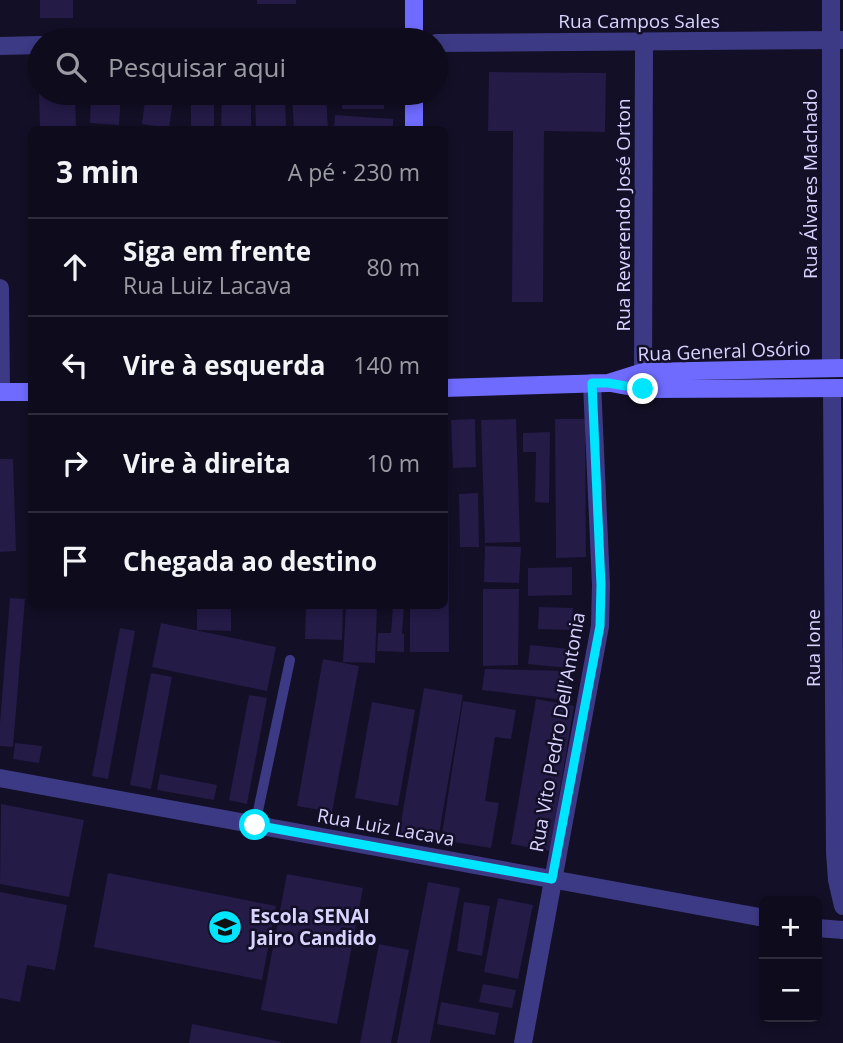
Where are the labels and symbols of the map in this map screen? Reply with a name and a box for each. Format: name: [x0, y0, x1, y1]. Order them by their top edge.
street label: Rua Campos Sales: [558, 8, 720, 34]
street label: Rua Álvares Machado: [797, 89, 823, 279]
street label: Rua Reverendo José Orton: [610, 98, 636, 332]
street label: Rua General Osório: [637, 335, 811, 367]
route end: [627, 373, 658, 404]
street label: Rua Ione: [800, 609, 826, 687]
street label: Rua Vito Pedro Dell'Antonia: [523, 610, 591, 854]
street label: Rua Luiz Lacava: [315, 802, 457, 852]
route start: [239, 809, 270, 840]
place label: Escola SENAI Jairo Candido: [248, 903, 377, 951]
school or university icon: Escola SENAI Jairo Candido: [206, 908, 244, 946]

